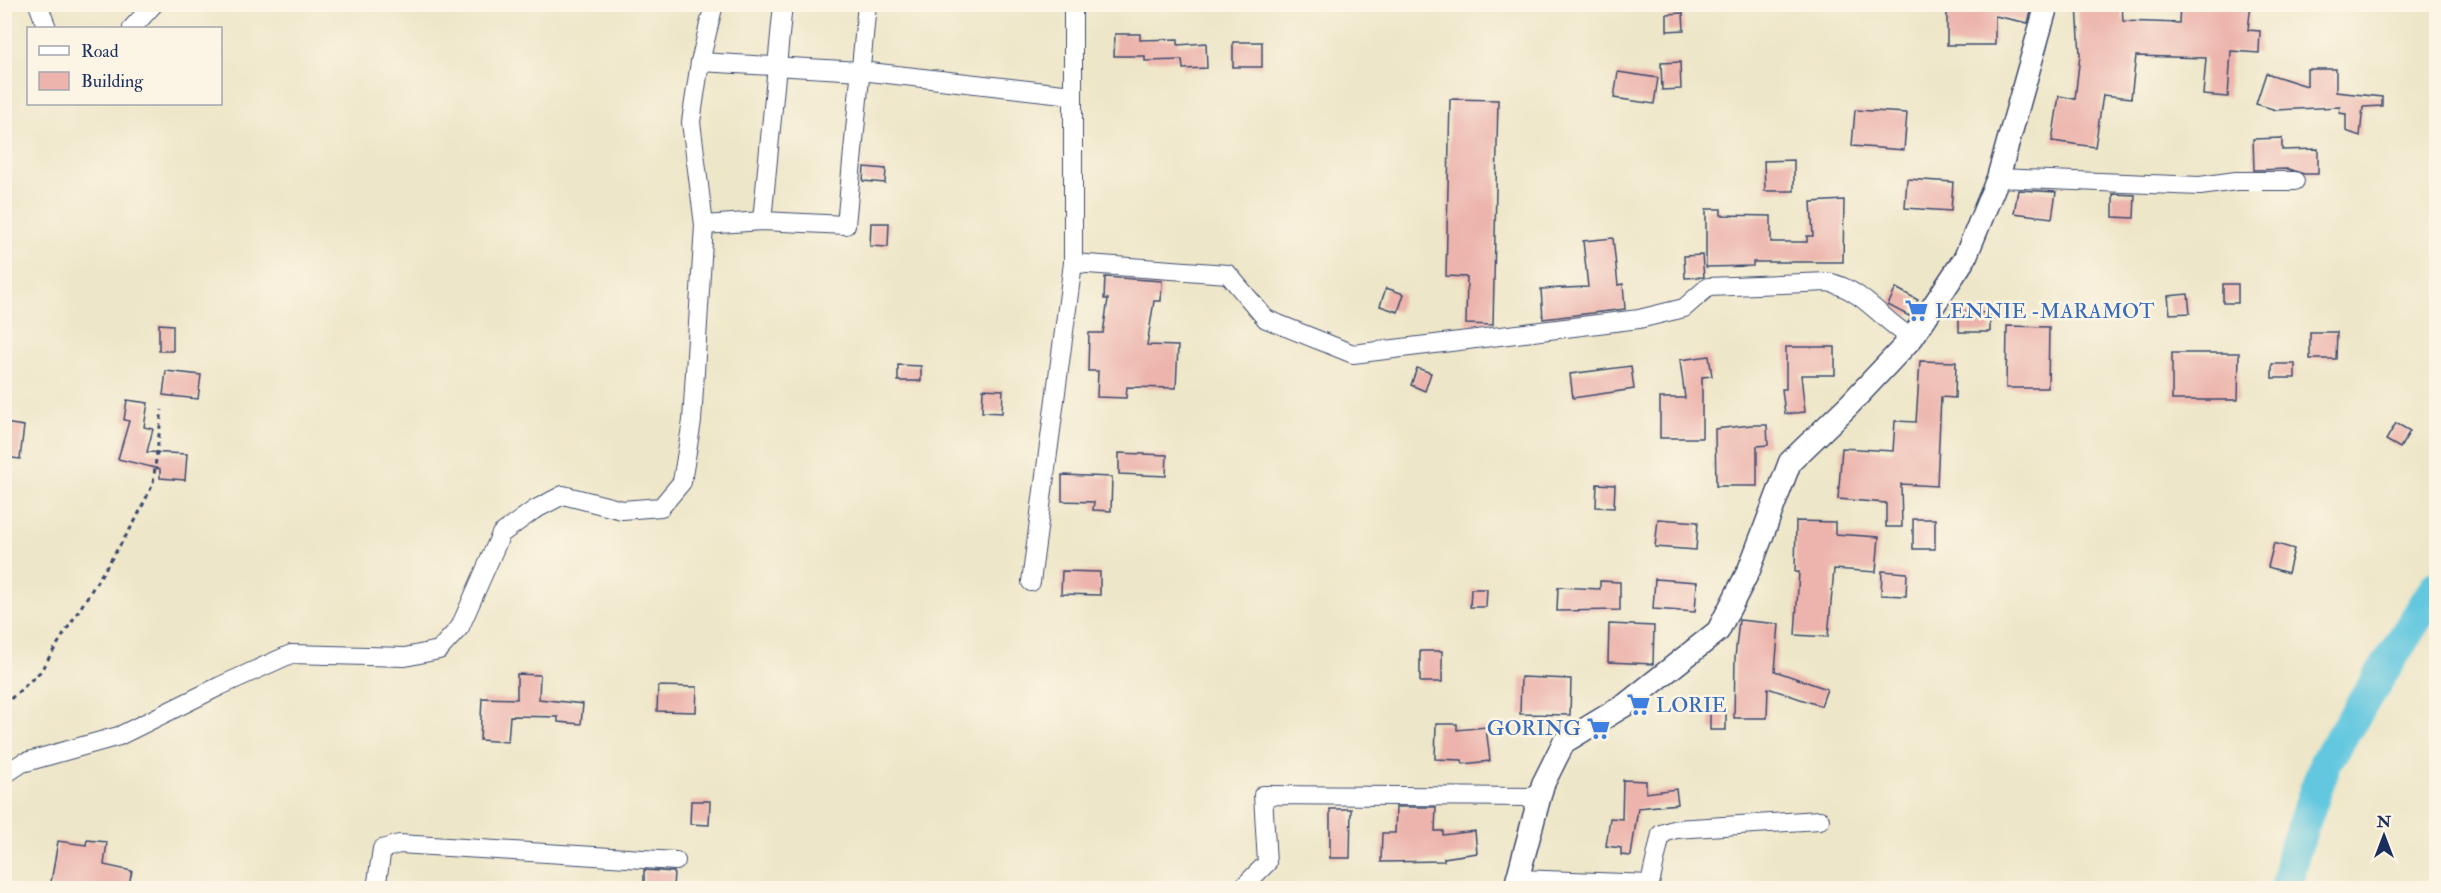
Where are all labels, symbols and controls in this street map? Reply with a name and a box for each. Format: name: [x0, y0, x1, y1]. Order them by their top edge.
legend: [27, 27, 222, 105]
text: Road: [81, 40, 119, 63]
text: Building: [81, 70, 144, 93]
supermarket icon: LENNIE -MARAMOT: [1904, 298, 1930, 324]
place label: LENNIE -MARAMOT: [1935, 298, 2155, 325]
supermarket icon: LORIE: [1625, 692, 1651, 718]
place label: LORIE: [1656, 692, 1727, 719]
place label: GORING: [1487, 715, 1581, 742]
supermarket icon: GORING: [1586, 715, 1612, 741]
north arrow: [2354, 806, 2414, 866]
text: N: [2376, 812, 2392, 832]

